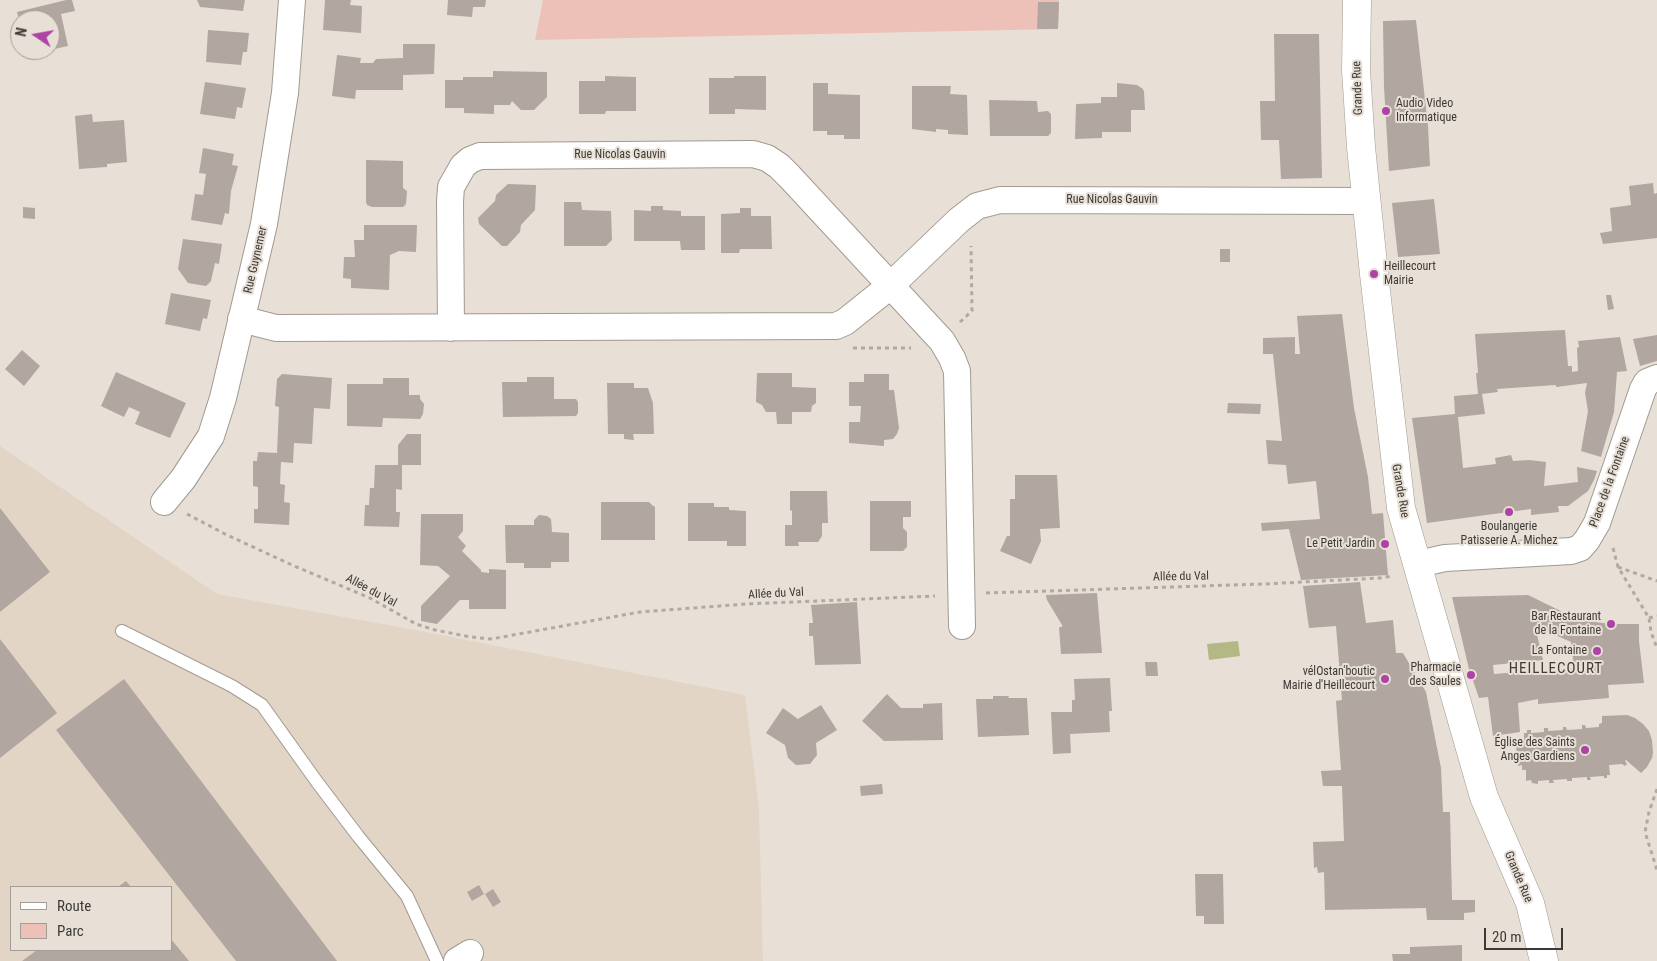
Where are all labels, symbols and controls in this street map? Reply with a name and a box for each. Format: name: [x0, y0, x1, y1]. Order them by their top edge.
north arrow: [10, 10, 60, 60]
text: N: [13, 26, 30, 38]
street label: Grande Rue: [1350, 61, 1366, 115]
place label: Audio Video Informatique: [1396, 97, 1457, 125]
marker: Audio Video Informatique: [1380, 105, 1392, 117]
street label: Rue Nicolas Gauvin: [574, 148, 666, 162]
street label: Rue Nicolas Gauvin: [1066, 193, 1158, 207]
street label: Rue Guynemer: [241, 225, 271, 295]
place label: Heillecourt Mairie: [1384, 260, 1436, 288]
marker: Heillecourt Mairie: [1368, 268, 1380, 280]
street label: Place de la Fontaine: [1587, 435, 1633, 529]
street label: Grande Rue: [1388, 463, 1412, 519]
marker: Boulangerie Patisserie A. Michez: [1503, 506, 1515, 518]
place label: Boulangerie Patisserie A. Michez: [1461, 520, 1557, 548]
place label: Le Petit Jardin: [1306, 537, 1375, 551]
marker: Le Petit Jardin: [1379, 538, 1391, 550]
street label: Allée du Val: [1153, 569, 1209, 585]
street label: Allée du Val: [343, 572, 399, 610]
street label: Allée du Val: [748, 585, 804, 603]
place label: Bar Restaurant de la Fontaine: [1531, 610, 1601, 638]
marker: Bar Restaurant de la Fontaine: [1605, 618, 1617, 630]
place label: La Fontaine: [1532, 644, 1587, 658]
marker: La Fontaine: [1591, 645, 1603, 657]
district label: HEILLECOURT: [1507, 660, 1605, 678]
place label: Pharmacie des Saules: [1410, 661, 1461, 689]
place label: vélOstan'boutic Mairie d'Heillecourt: [1283, 665, 1375, 693]
marker: Pharmacie des Saules: [1465, 669, 1477, 681]
marker: vélOstan'boutic Mairie d'Heillecourt: [1379, 673, 1391, 685]
place label: Église des Saints Anges Gardiens: [1495, 736, 1575, 764]
marker: Église des Saints Anges Gardiens: [1579, 744, 1591, 756]
street label: Grande Rue: [1501, 849, 1535, 905]
legend: [10, 886, 172, 951]
text: Route: [57, 897, 91, 915]
scale bar: [1487, 918, 1566, 950]
text: Parc: [57, 922, 84, 940]
text: 20 m: [1492, 928, 1522, 946]

